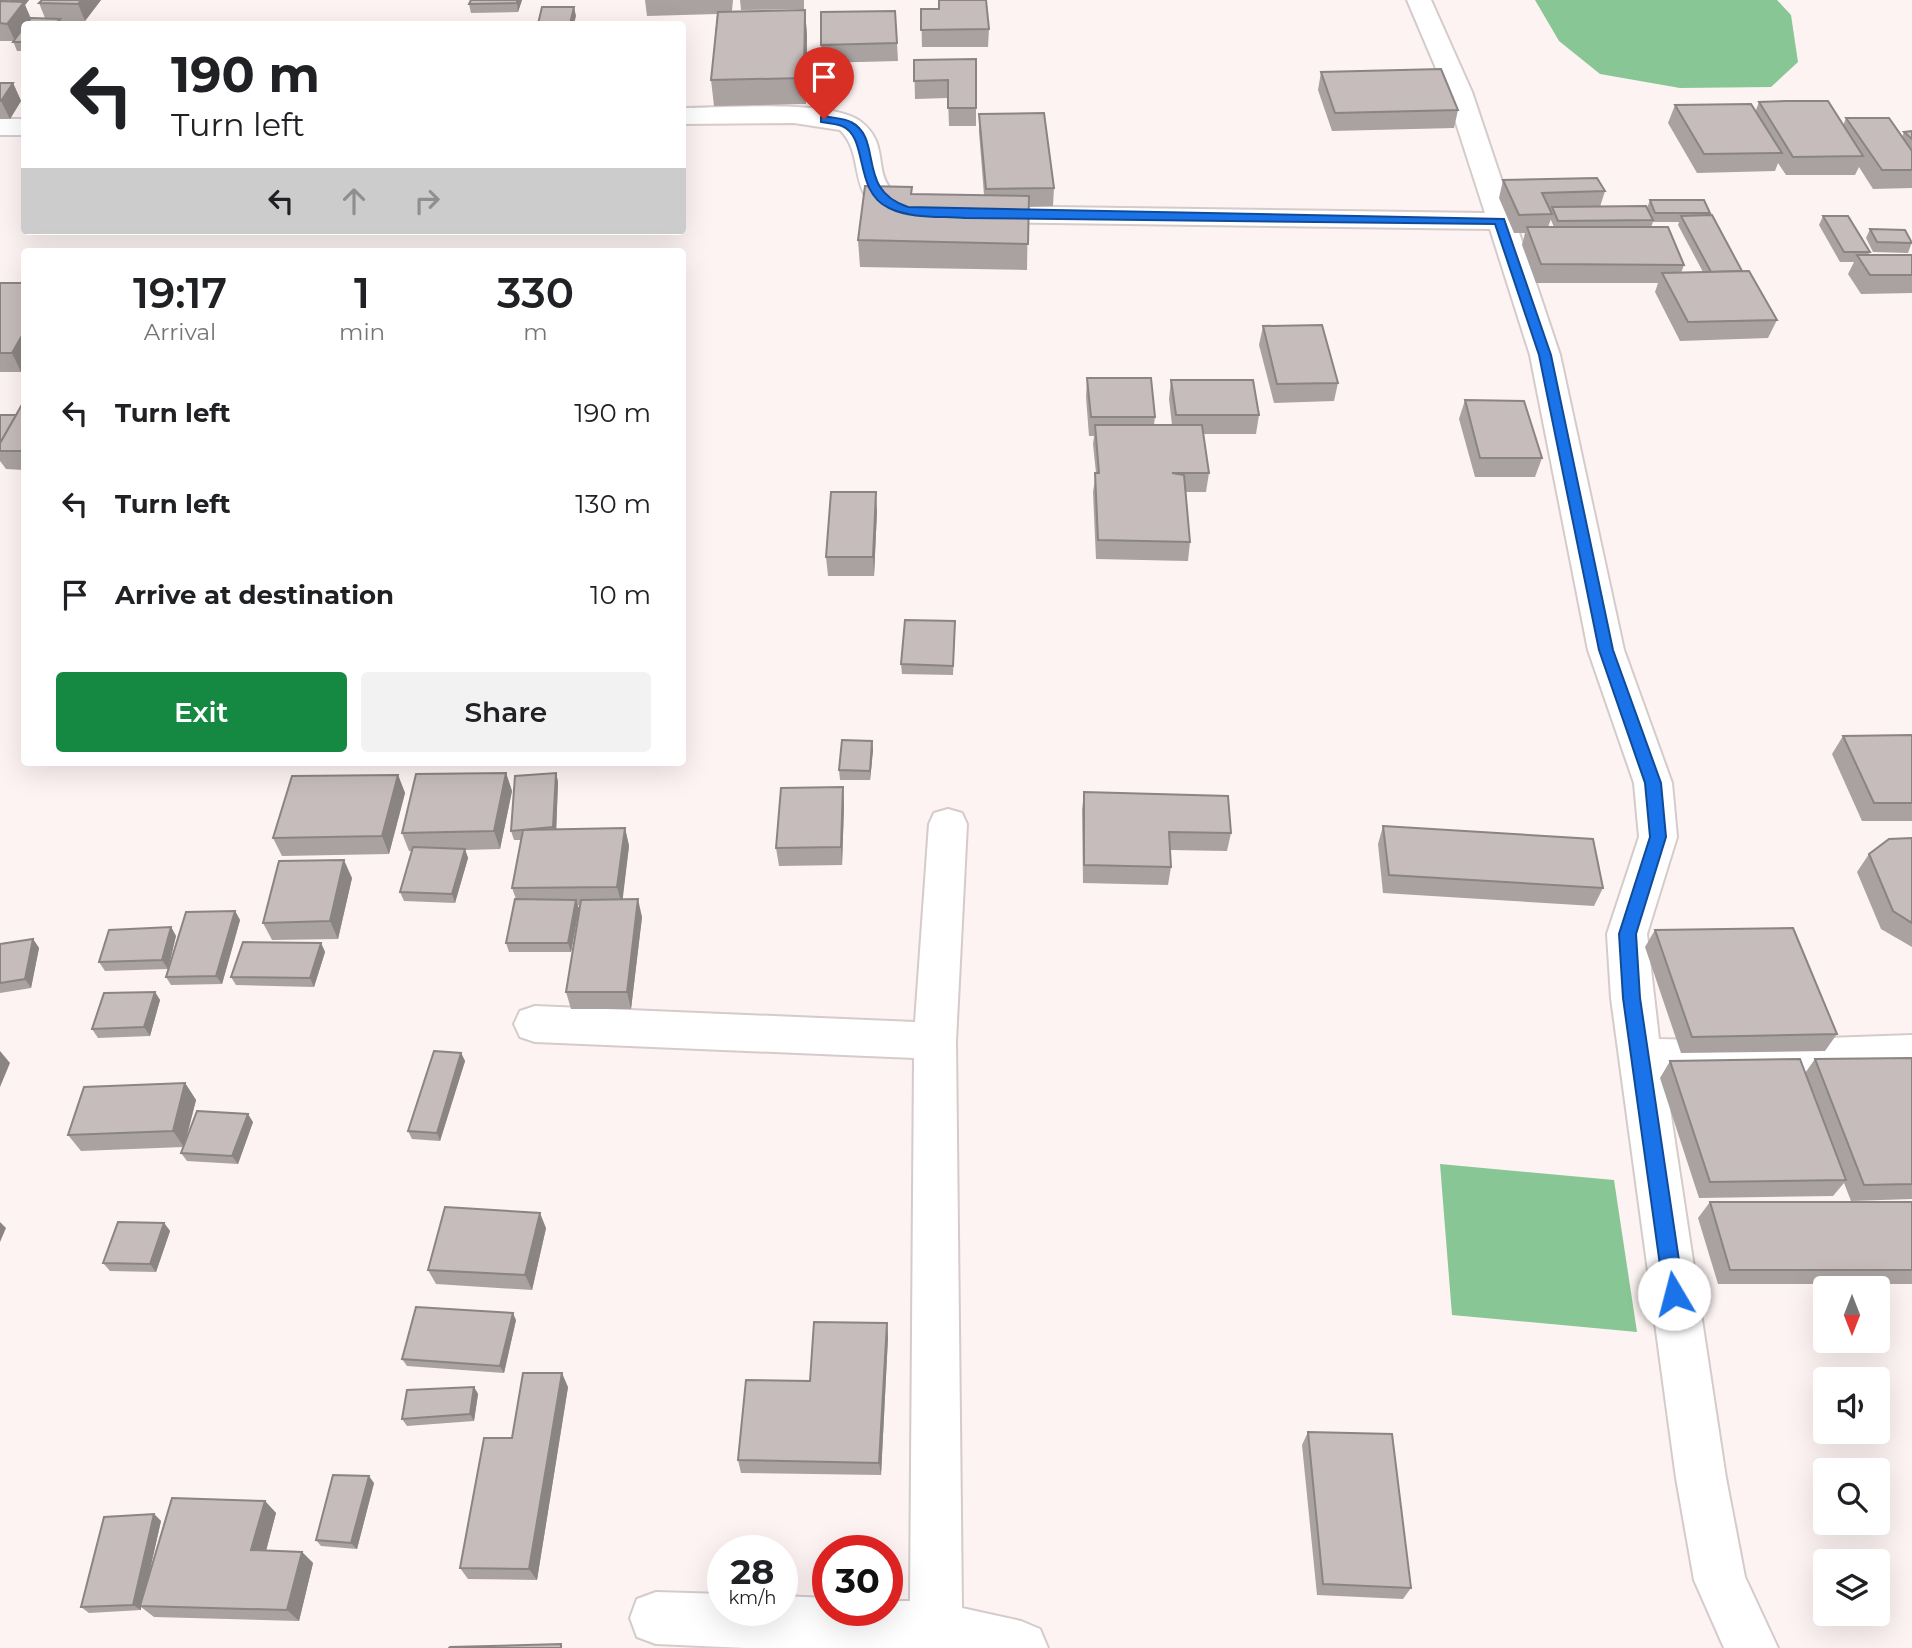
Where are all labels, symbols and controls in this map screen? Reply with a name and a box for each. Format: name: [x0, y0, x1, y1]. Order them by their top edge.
text: 190 m: [171, 45, 320, 104]
pin: [794, 47, 854, 119]
icon: left: [56, 49, 147, 140]
icon: arrive: [805, 58, 843, 96]
text: Turn left: [171, 105, 305, 144]
icon: left: [262, 182, 300, 220]
icon: ahead: [335, 182, 373, 220]
icon: right: [408, 182, 446, 220]
text: 19:17: [133, 267, 227, 319]
text: 1: [354, 267, 370, 319]
text: 330: [497, 267, 574, 319]
text: Arrival: [144, 318, 216, 346]
text: min: [339, 318, 385, 346]
text: m: [523, 318, 548, 346]
icon: left: [56, 394, 94, 432]
text: Turn left: [115, 397, 231, 429]
text: 190 m: [574, 397, 651, 429]
icon: left: [56, 485, 94, 523]
text: Turn left: [115, 488, 231, 520]
text: 130 m: [575, 488, 651, 520]
icon: arrive: [56, 576, 94, 614]
text: Arrive at destination: [115, 579, 394, 611]
text: 10 m: [590, 579, 651, 611]
button: Exit: [56, 672, 347, 752]
button: Share: [361, 672, 651, 752]
position arrow: [1637, 1257, 1711, 1331]
north arrow: [1813, 1276, 1890, 1353]
map controls: [1813, 1276, 1890, 1626]
button: sound: [1813, 1367, 1890, 1444]
button: search: [1813, 1458, 1890, 1535]
speed limit sign: 30: [812, 1535, 903, 1626]
button: layers: [1813, 1549, 1890, 1626]
text: 28: [731, 1550, 774, 1593]
text: km/h: [728, 1587, 777, 1609]

